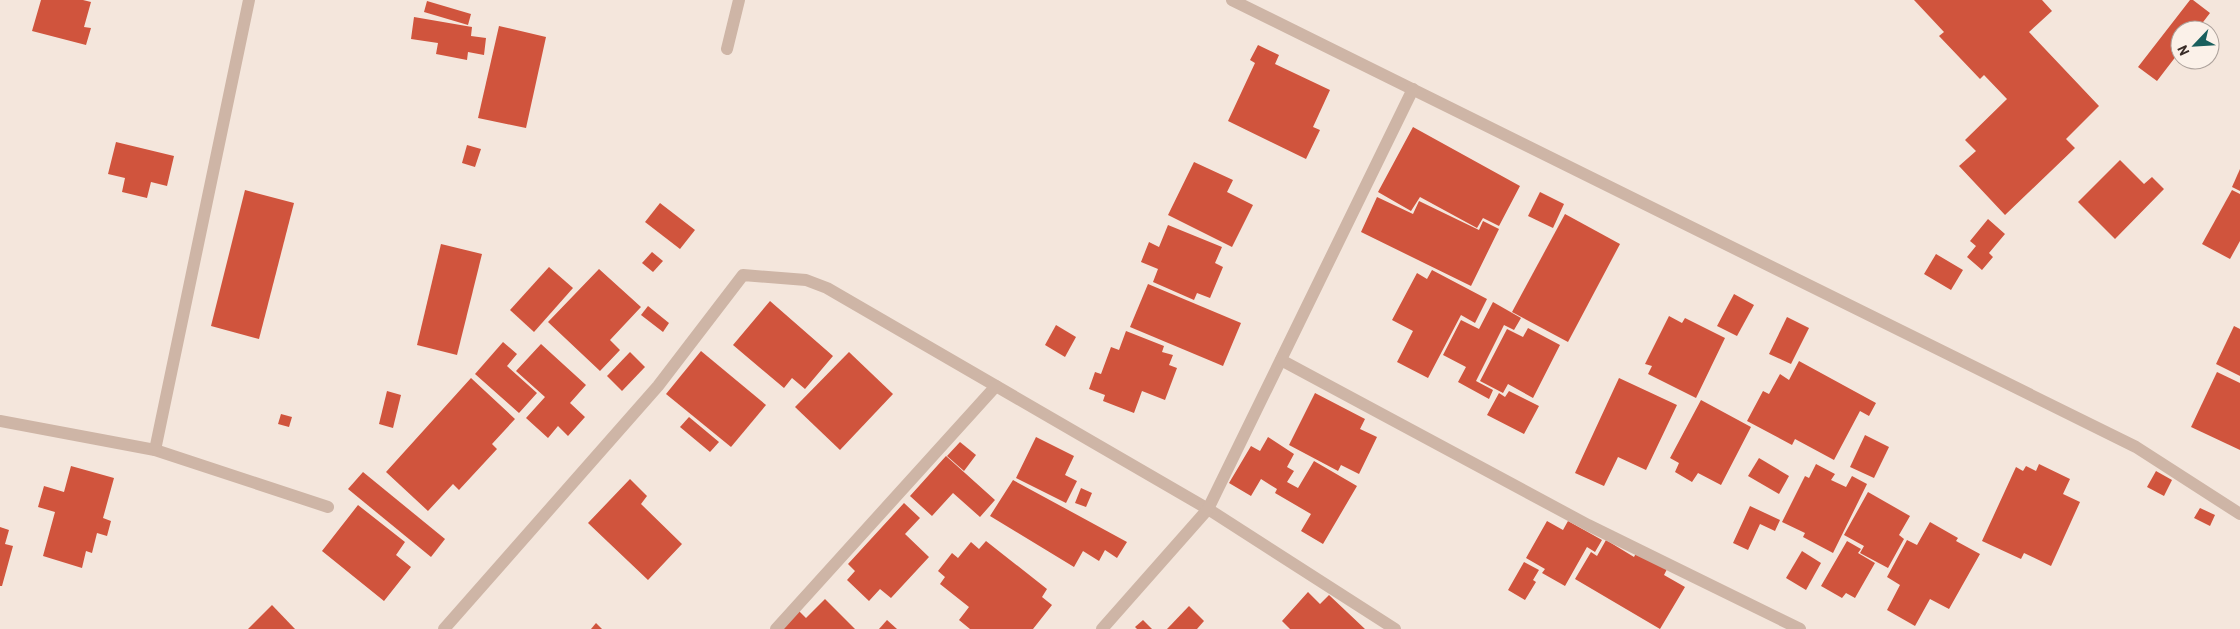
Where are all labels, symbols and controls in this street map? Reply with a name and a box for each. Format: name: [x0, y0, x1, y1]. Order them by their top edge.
north arrow: [2170, 20, 2220, 70]
text: N: [2173, 43, 2192, 59]

